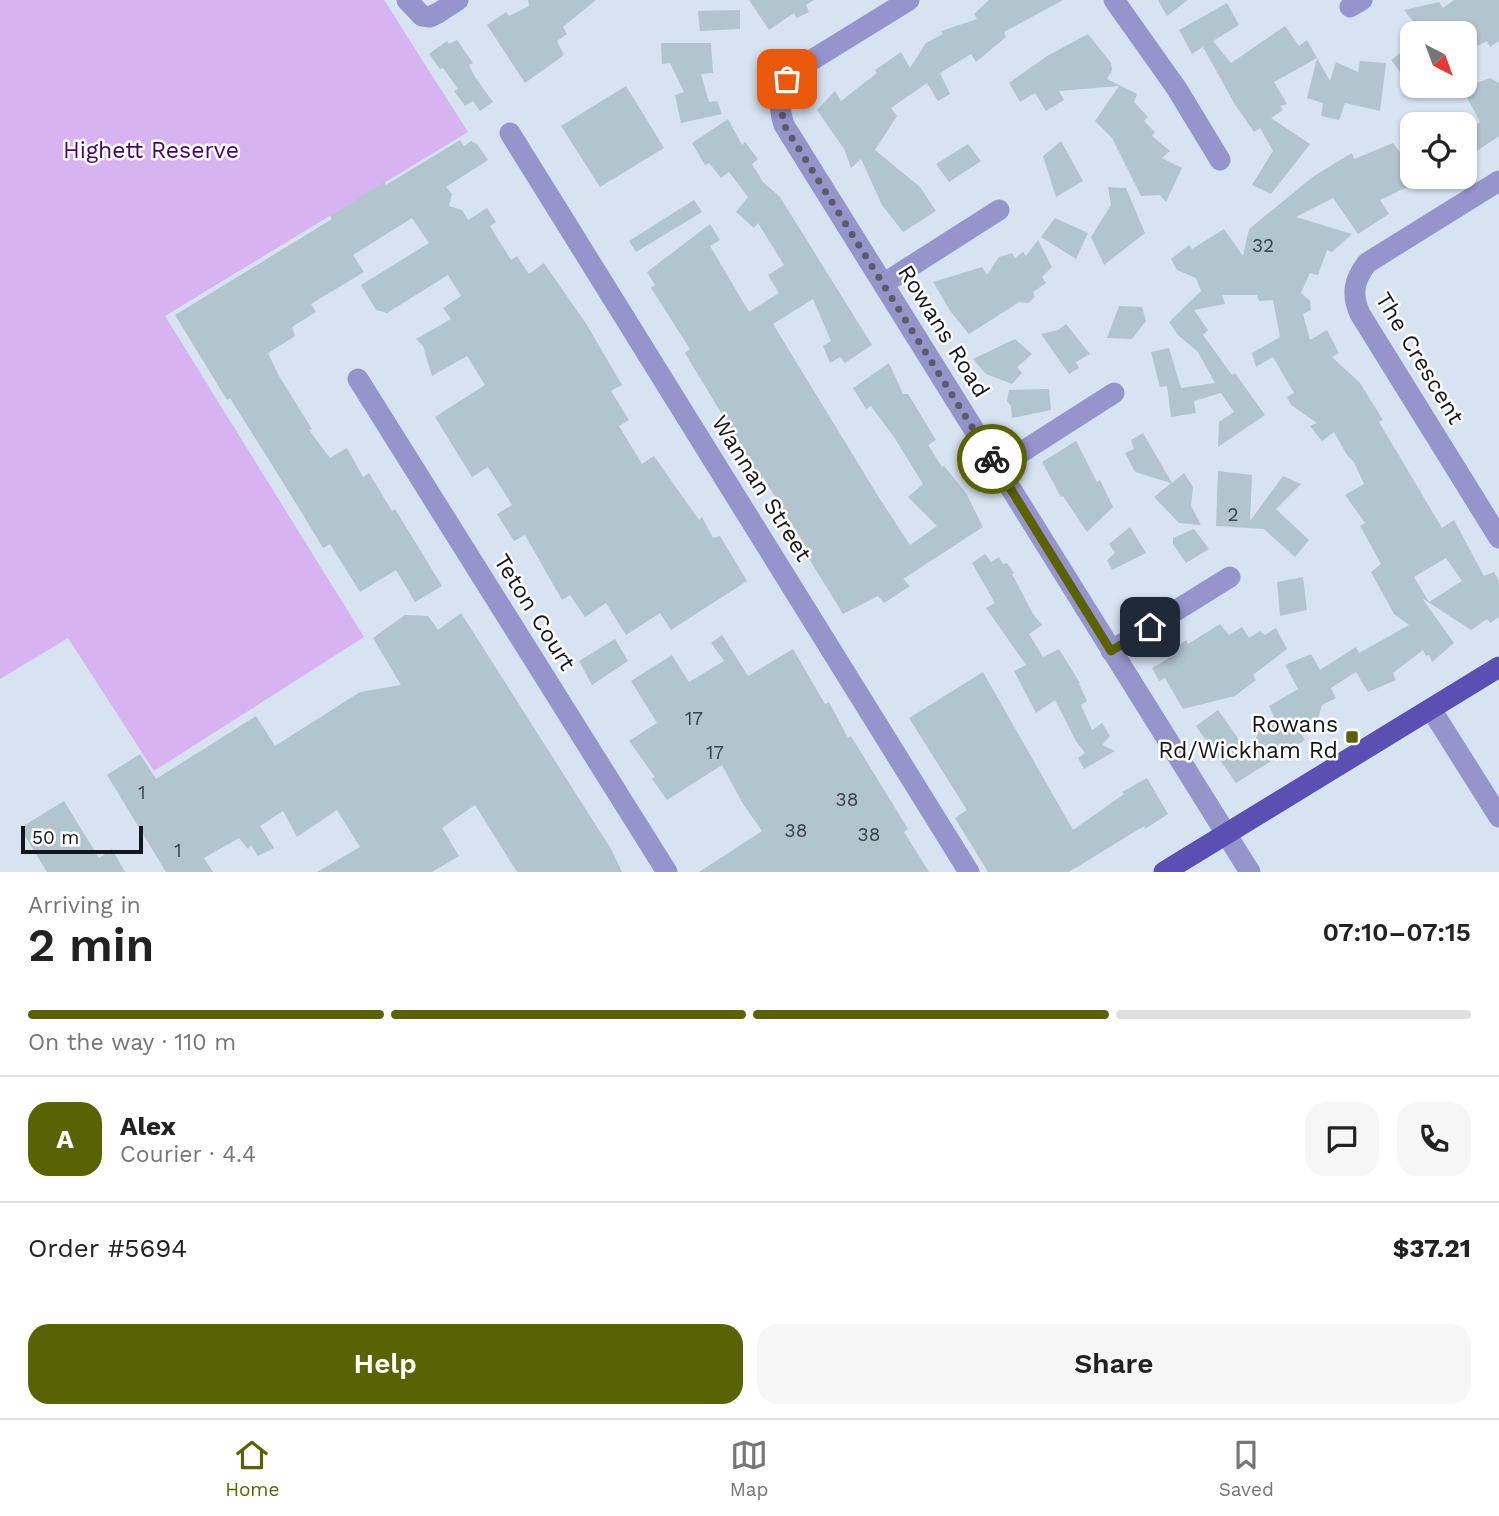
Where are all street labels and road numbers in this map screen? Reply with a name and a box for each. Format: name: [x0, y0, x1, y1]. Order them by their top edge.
street label: Rowans Road: [892, 260, 995, 402]
street label: The Crescent: [1370, 288, 1470, 429]
street label: Wannan Street: [706, 410, 817, 567]
street label: Teton Court: [488, 549, 581, 676]

